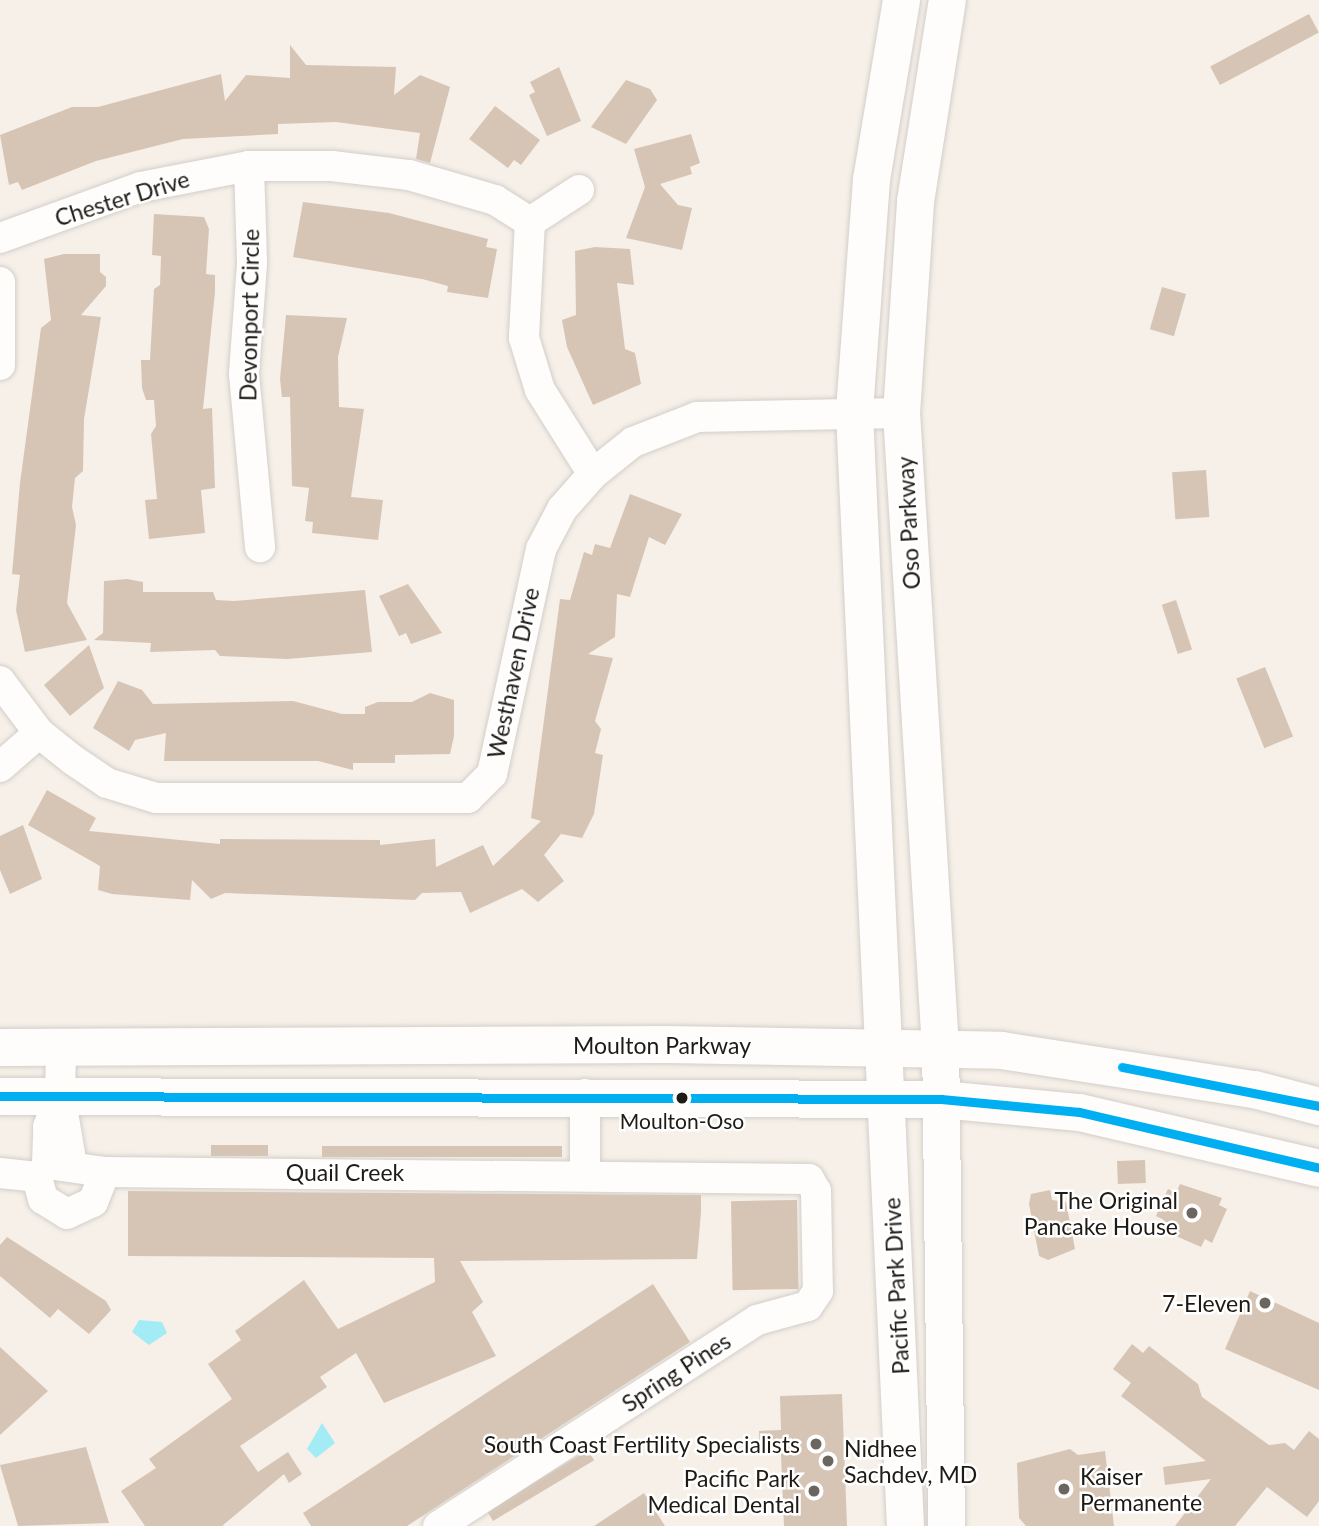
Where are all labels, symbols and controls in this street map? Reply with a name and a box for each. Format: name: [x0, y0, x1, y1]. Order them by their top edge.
street label: Chester Drive: [51, 164, 193, 232]
street label: Devonport Circle: [234, 229, 264, 401]
street label: Oso Parkway: [891, 456, 925, 590]
street label: Westhaven Drive: [481, 585, 545, 761]
street label: Moulton Parkway: [573, 1031, 751, 1059]
marker: Moulton-Oso: [675, 1091, 689, 1105]
place label: Moulton-Oso: [620, 1108, 744, 1134]
street label: Quail Creek: [286, 1158, 404, 1186]
place label: The Original Pancake House: [1024, 1186, 1178, 1240]
street label: Pacific Park Drive: [878, 1197, 914, 1375]
marker: The Original Pancake House: [1184, 1205, 1200, 1221]
place label: 7-Eleven: [1162, 1289, 1251, 1317]
marker: 7-Eleven: [1257, 1295, 1273, 1311]
street label: Spring Pines: [617, 1327, 735, 1417]
place label: South Coast Fertility Specialists: [483, 1430, 800, 1458]
marker: South Coast Fertility Specialists: [806, 1434, 826, 1454]
place label: Nidhee Sachdev, MD: [844, 1434, 977, 1488]
marker: Nidhee Sachdev, MD: [818, 1451, 838, 1471]
place label: Kaiser Permanente: [1080, 1462, 1202, 1516]
place label: Pacific Park Medical Dental: [647, 1464, 800, 1518]
marker: Kaiser Permanente: [1054, 1479, 1074, 1499]
marker: Pacific Park Medical Dental: [806, 1483, 822, 1499]

